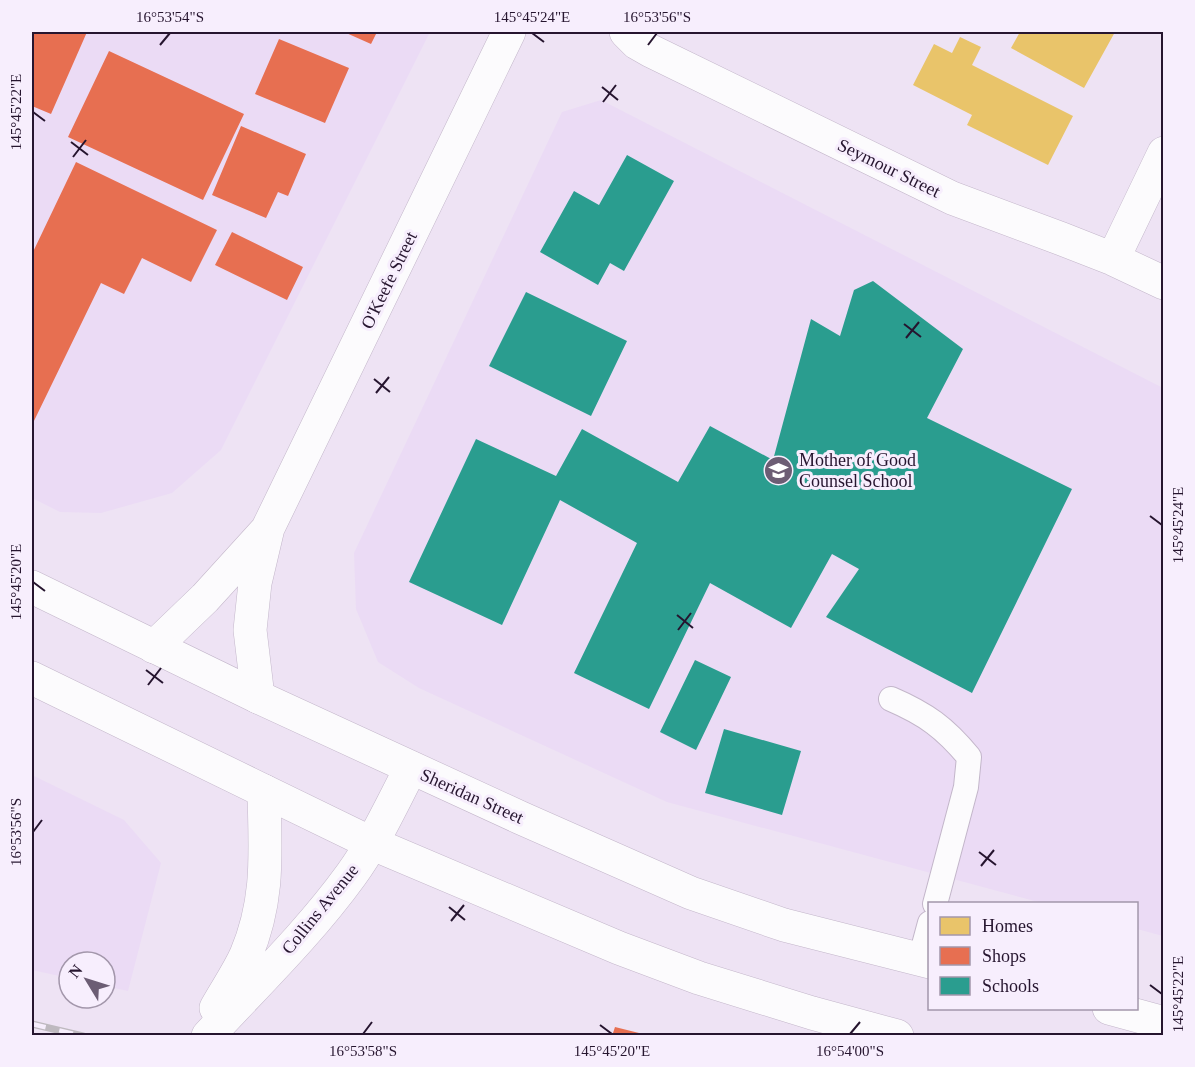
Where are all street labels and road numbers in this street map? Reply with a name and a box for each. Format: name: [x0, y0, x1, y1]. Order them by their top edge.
street label: Seymour Street: [835, 135, 943, 201]
street label: O'Keefe Street: [357, 228, 421, 332]
street label: Sheridan Street: [417, 764, 527, 828]
street label: Collins Avenue: [278, 860, 362, 958]

